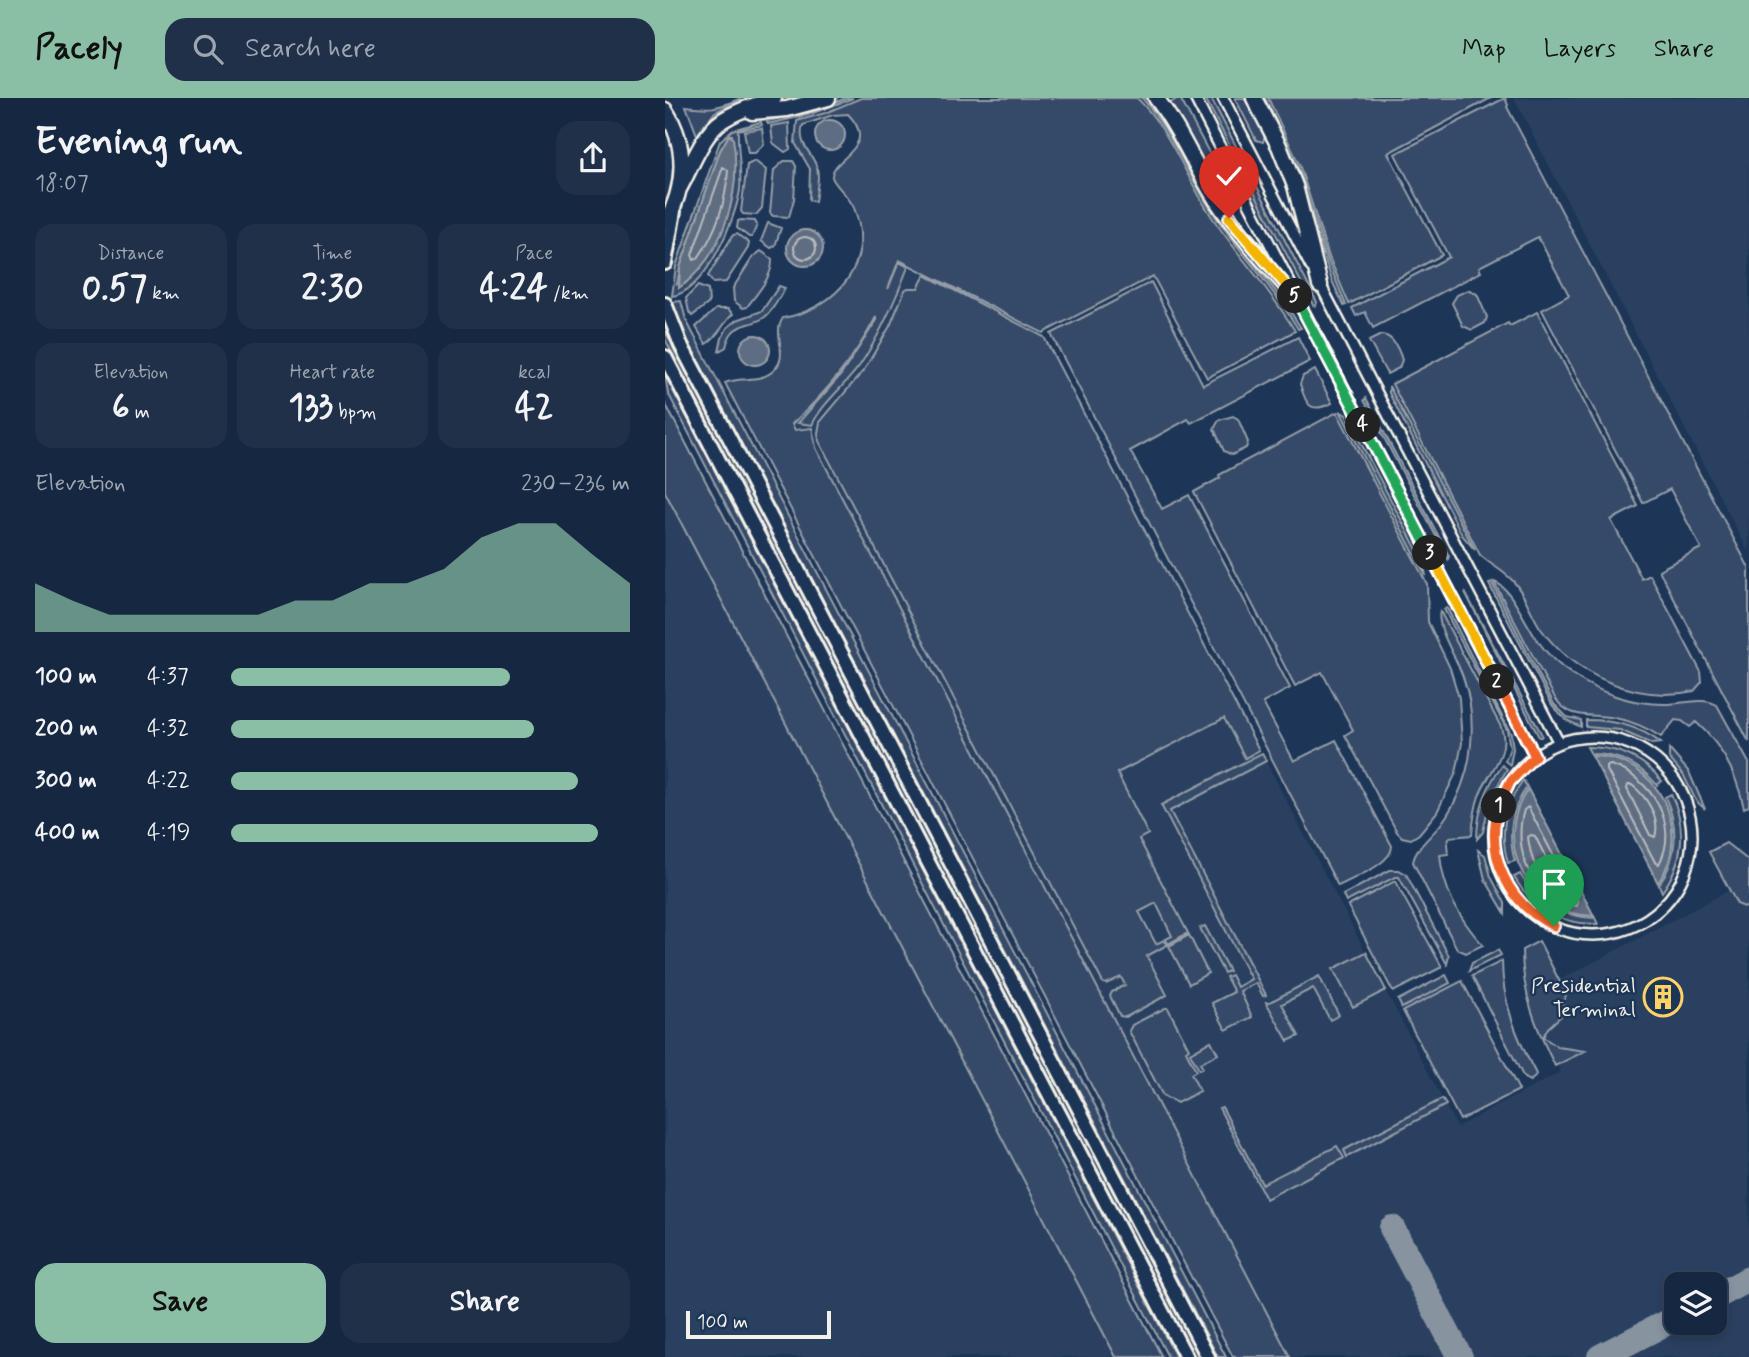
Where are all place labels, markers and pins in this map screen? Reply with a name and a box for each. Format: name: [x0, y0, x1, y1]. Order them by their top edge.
pin: [1199, 146, 1259, 218]
pin: 5: [1277, 278, 1313, 314]
pin: 4: [1345, 408, 1381, 442]
pin: 3: [1413, 536, 1447, 570]
pin: 2: [1479, 664, 1515, 700]
pin: 1: [1481, 788, 1517, 824]
pin: [1524, 854, 1584, 926]
place label: Presidential Terminal: [1531, 972, 1636, 1024]
building icon: Presidential Terminal: [1642, 976, 1684, 1018]

